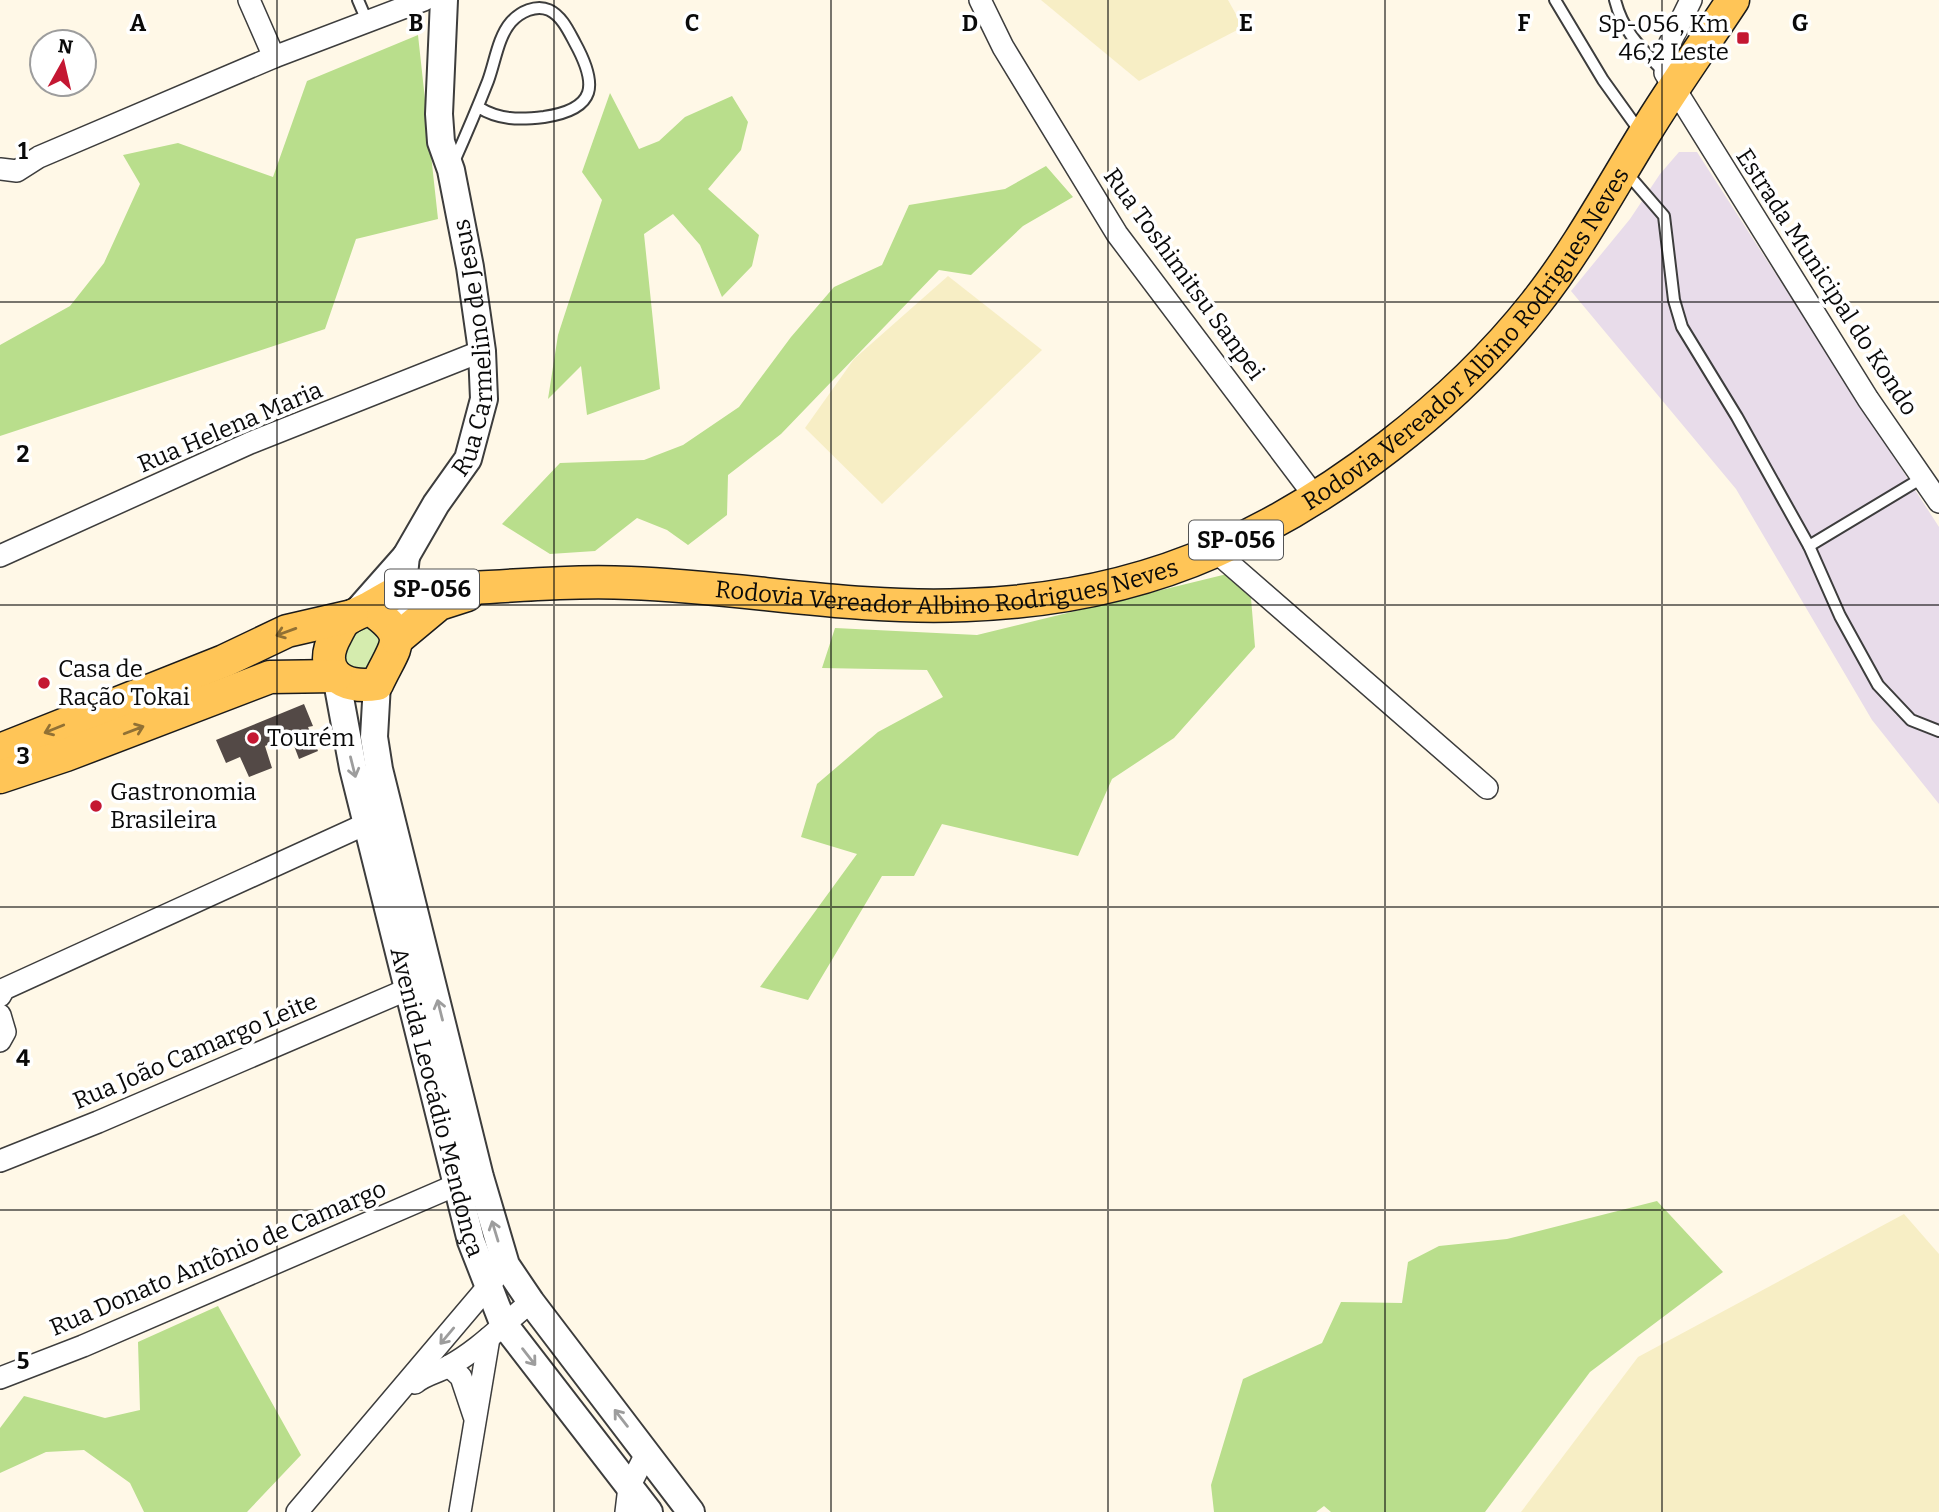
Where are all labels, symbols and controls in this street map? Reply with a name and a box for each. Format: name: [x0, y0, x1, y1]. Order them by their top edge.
text: A: [130, 9, 147, 37]
text: B: [409, 9, 423, 37]
text: C: [685, 9, 699, 37]
text: D: [962, 9, 978, 37]
text: E: [1239, 9, 1253, 37]
text: F: [1518, 9, 1531, 37]
text: G: [1792, 9, 1809, 37]
place label: Sp-056, Km 46,2 Leste: [1598, 10, 1729, 66]
north arrow: [28, 28, 98, 98]
marker: Sp-056, Km 46,2 Leste: [1735, 30, 1751, 46]
text: N: [56, 34, 74, 59]
text: 1: [18, 137, 28, 165]
street label: Estrada Municipal do Kondo: [1730, 143, 1924, 421]
street label: Rua Toshimitsu Sanpei: [1098, 163, 1270, 385]
street label: Rodovia Vereador Albino Rodrigues Neves: [1297, 163, 1635, 516]
street label: Rua Carmelino de Jesus: [446, 217, 498, 482]
street label: Rua Helena Maria: [134, 376, 326, 478]
text: 2: [17, 440, 30, 468]
road number: SP-056: [1189, 520, 1283, 560]
street label: Rodovia Vereador Albino Rodrigues Neves: [714, 553, 1182, 620]
road number: SP-056: [385, 569, 479, 608]
one-way arrow: [276, 627, 298, 639]
place label: Casa de Ração Tokai: [58, 655, 190, 711]
marker: Casa de Ração Tokai: [36, 675, 52, 691]
one-way arrow: [122, 722, 144, 735]
one-way arrow: [44, 724, 65, 737]
place label: Tourém: [267, 724, 355, 752]
marker: Tourém: [245, 730, 261, 746]
text: 3: [16, 742, 30, 770]
one-way arrow: [347, 755, 361, 778]
place label: Gastronomia Brasileira: [110, 778, 256, 834]
marker: Gastronomia Brasileira: [88, 798, 104, 814]
street label: Avenida Leocádio Mendonça: [384, 945, 490, 1261]
street label: Rua João Camargo Leite: [69, 987, 321, 1115]
one-way arrow: [433, 999, 446, 1022]
text: 4: [16, 1044, 30, 1072]
street label: Rua Donato Antônio de Camargo: [46, 1174, 390, 1342]
one-way arrow: [488, 1220, 501, 1242]
one-way arrow: [439, 1327, 455, 1345]
text: 5: [17, 1347, 29, 1375]
one-way arrow: [522, 1347, 537, 1366]
one-way arrow: [613, 1410, 628, 1428]

